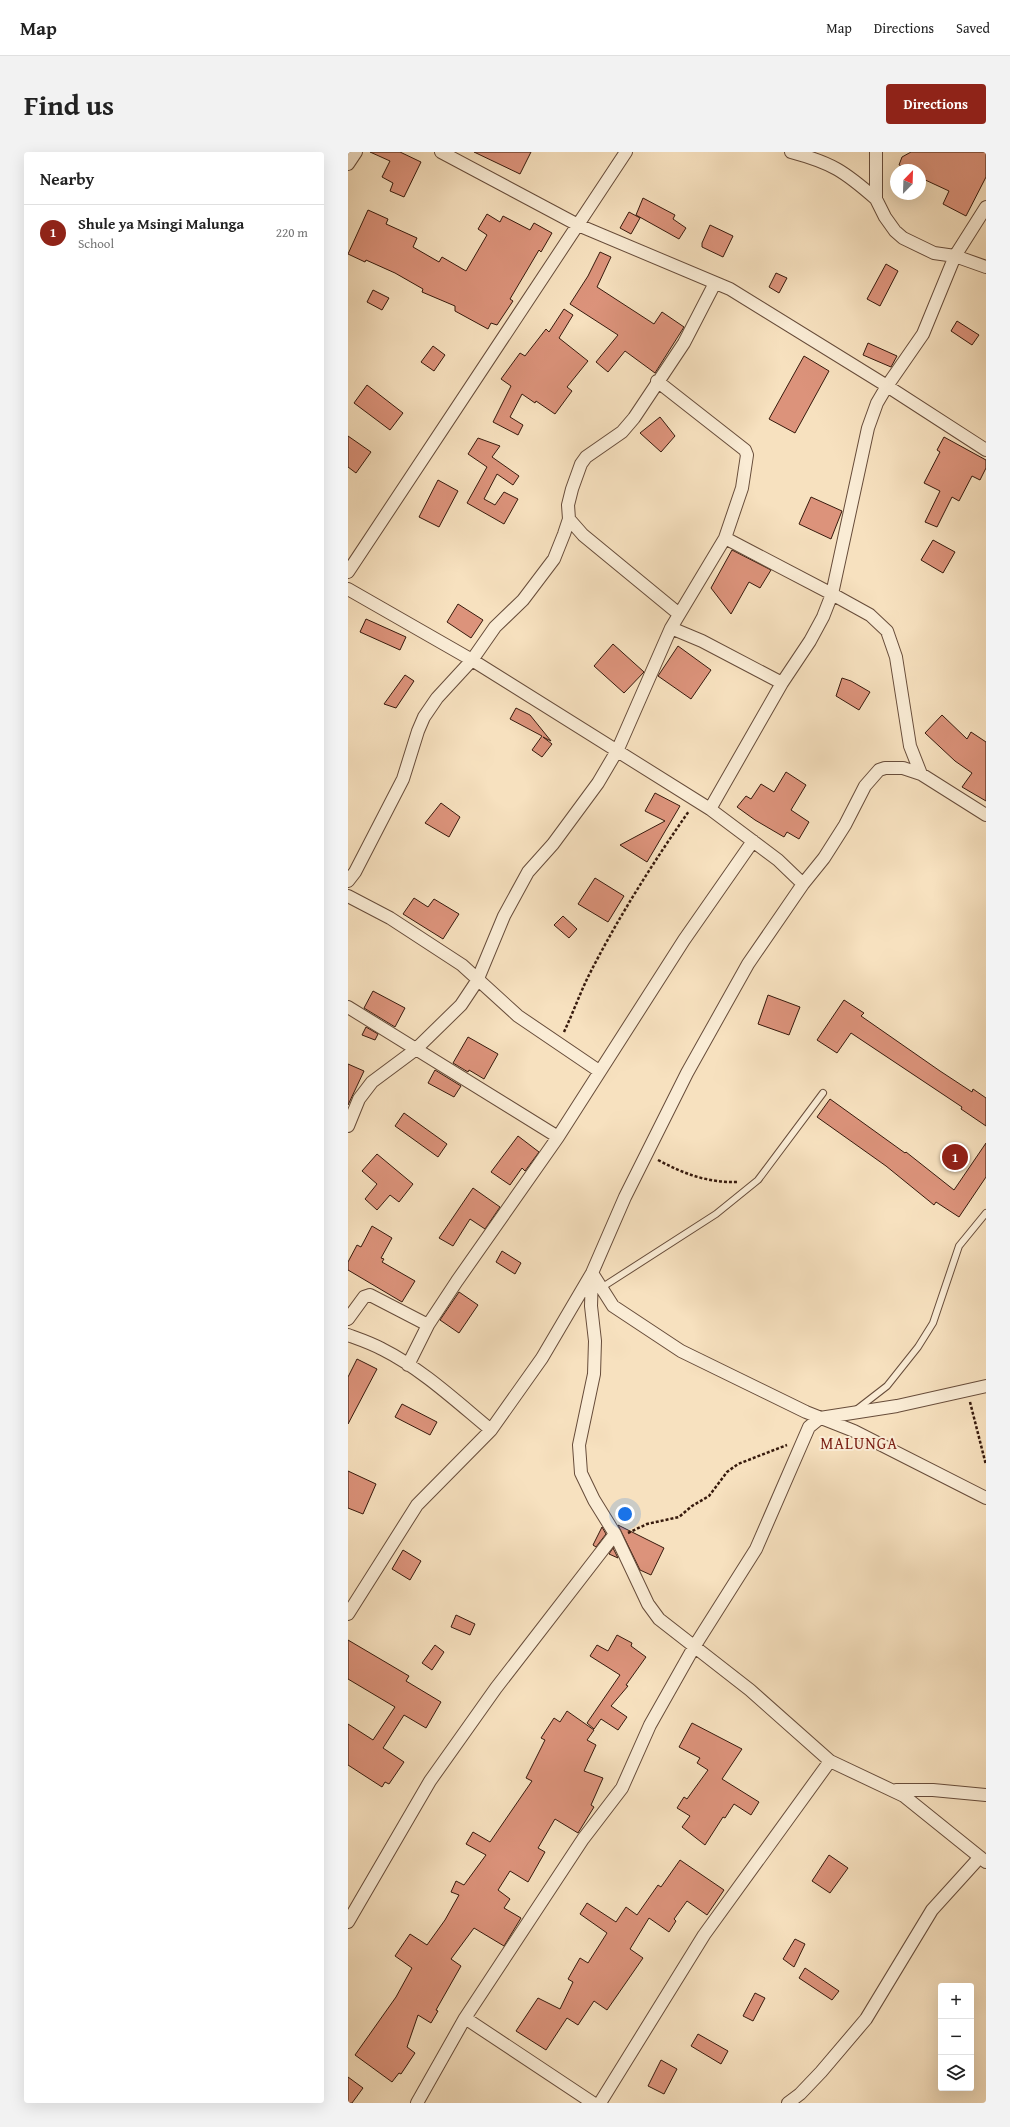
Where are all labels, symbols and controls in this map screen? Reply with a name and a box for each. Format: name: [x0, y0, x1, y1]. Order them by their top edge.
text: Map: [20, 14, 57, 42]
text: Map: [826, 18, 852, 38]
text: Directions: [874, 18, 934, 38]
text: Saved: [956, 18, 990, 38]
text: Find us: [24, 84, 114, 125]
button: Directions: [886, 84, 986, 124]
north arrow: [890, 164, 926, 200]
text: Nearby: [40, 166, 94, 191]
text: Shule ya Msingi Malunga: [78, 213, 244, 234]
text: 1: [50, 223, 56, 242]
text: 220 m: [276, 223, 308, 242]
text: School: [78, 234, 114, 253]
pin: 1: [942, 1142, 968, 1172]
district label: MALUNGA: [820, 1431, 898, 1455]
your location: [615, 1504, 635, 1524]
map controls: [938, 1983, 974, 2091]
button: +: [938, 1983, 974, 2019]
button: −: [938, 2019, 974, 2055]
button: layers: [938, 2055, 974, 2091]

